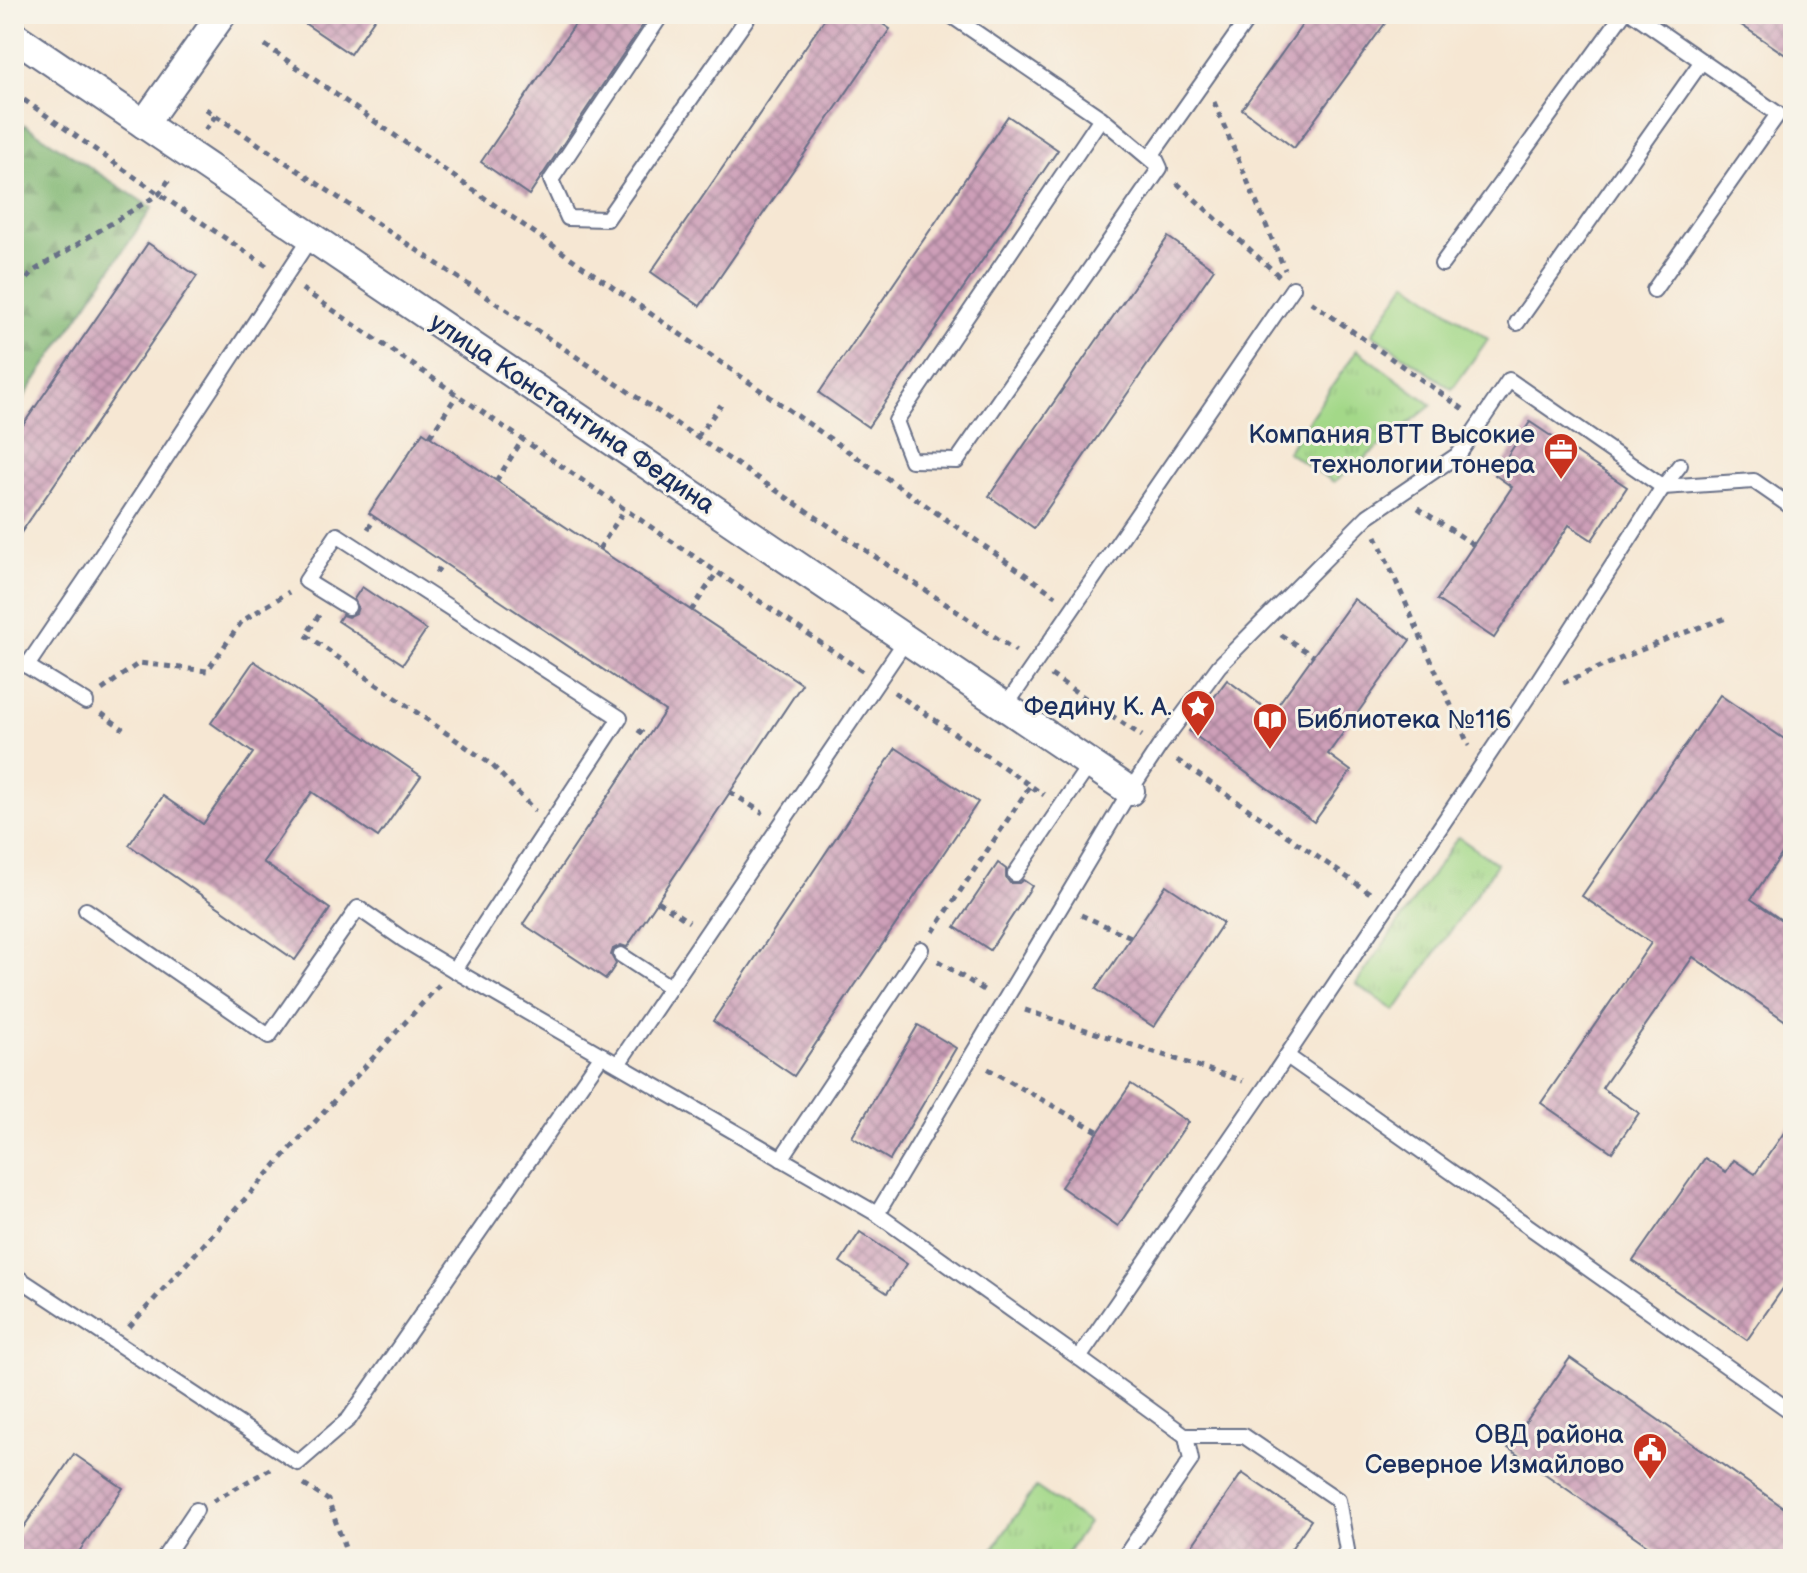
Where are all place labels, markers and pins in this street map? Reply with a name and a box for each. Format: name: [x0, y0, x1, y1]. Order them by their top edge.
place label: Компания ВТТ Высокие технологии тонера: [1248, 420, 1535, 481]
office icon: Компания ВТТ Высокие технологии тонера: [1542, 431, 1580, 481]
place icon: Федину К. А.: [1179, 688, 1217, 738]
place label: Федину К. А.: [1024, 692, 1172, 723]
library icon: Библиотека №116: [1251, 701, 1289, 751]
place label: Библиотека №116: [1296, 705, 1511, 736]
place label: ОВД района Северное Измайлово: [1365, 1420, 1624, 1481]
public building icon: ОВД района Северное Измайлово: [1631, 1431, 1669, 1481]

